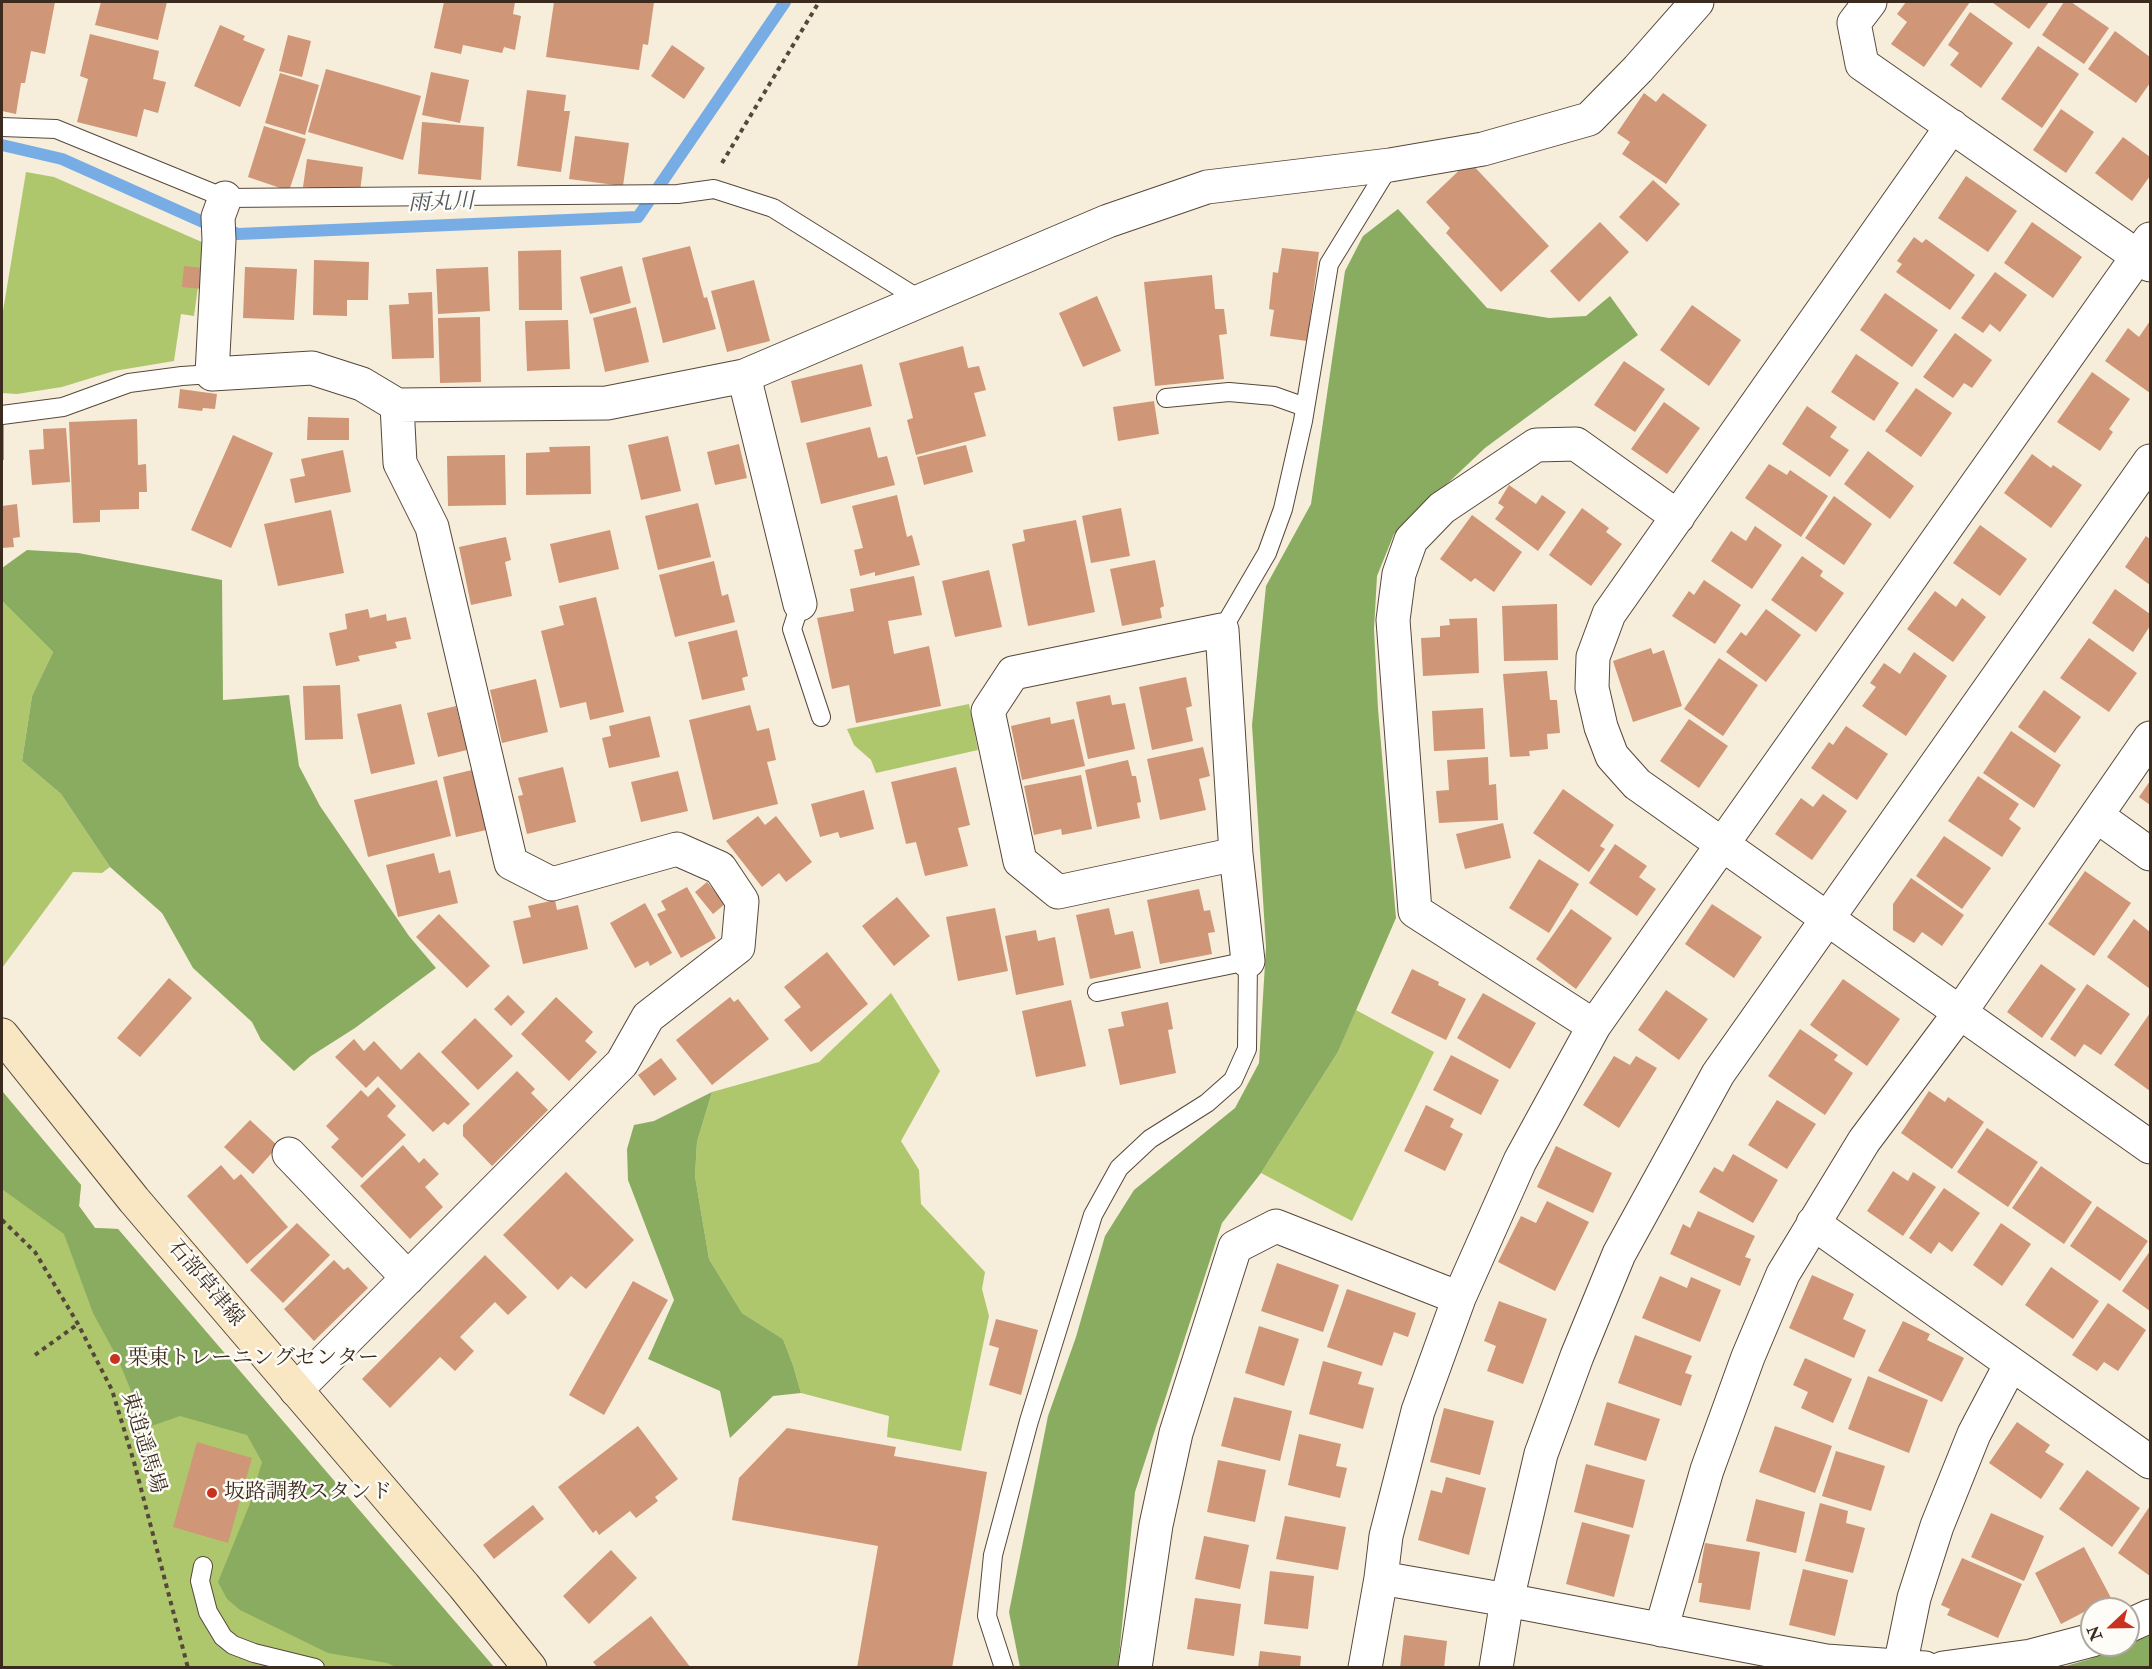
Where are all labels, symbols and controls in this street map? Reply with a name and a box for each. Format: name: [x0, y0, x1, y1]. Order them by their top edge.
water label: 雨丸川: [408, 190, 474, 218]
street label: 石部草津線: [162, 1236, 248, 1332]
place label: 栗東トレーニングセンター: [127, 1346, 379, 1372]
marker: 栗東トレーニングセンター: [108, 1352, 122, 1366]
street label: 東逍遥馬場: [115, 1389, 169, 1497]
place label: 坂路調教スタンド: [224, 1480, 392, 1506]
marker: 坂路調教スタンド: [205, 1486, 219, 1500]
north arrow: [2080, 1597, 2140, 1657]
text: N: [2083, 1623, 2107, 1643]

